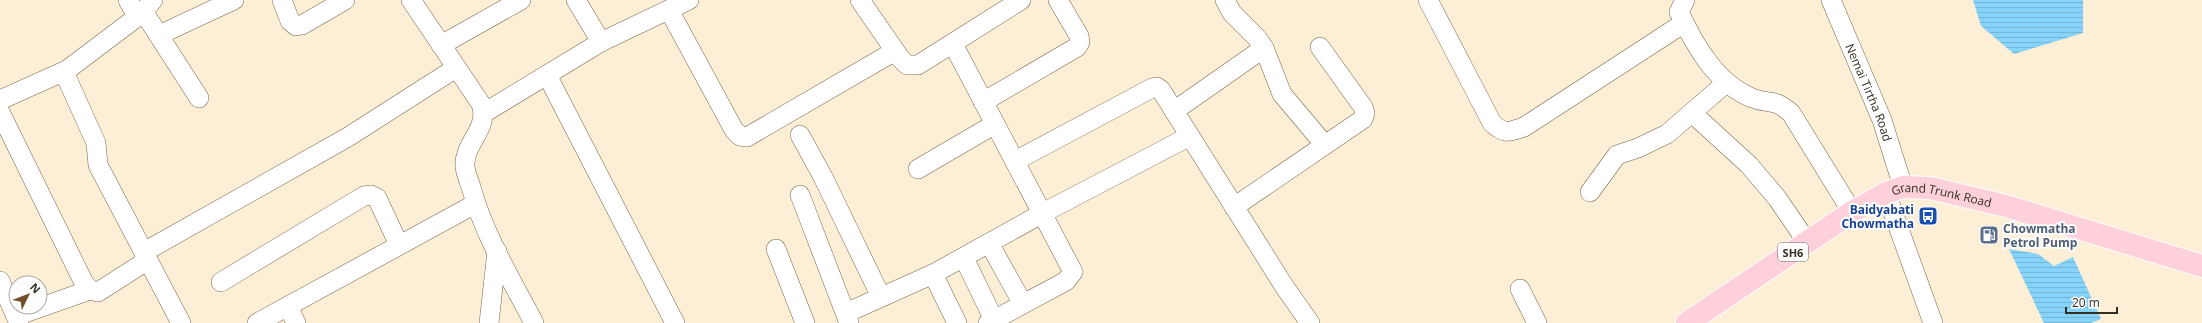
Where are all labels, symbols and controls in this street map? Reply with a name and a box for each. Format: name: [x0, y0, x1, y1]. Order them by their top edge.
street label: Nemai Tirtha Road: [1842, 41, 1897, 143]
street label: Grand Trunk Road: [1889, 178, 1994, 211]
place label: Baidyabati Chowmatha: [1841, 201, 1914, 232]
bus stop icon: Baidyabati Chowmatha: [1917, 205, 1939, 227]
place label: Chowmatha Petrol Pump: [2003, 220, 2078, 251]
fuel station icon: Chowmatha Petrol Pump: [1978, 224, 2000, 246]
road number: SH6: [1778, 243, 1808, 261]
north arrow: [8, 275, 48, 315]
text: N: [27, 279, 44, 296]
scale bar: [2066, 289, 2117, 315]
text: 20 m: [2072, 294, 2100, 311]

